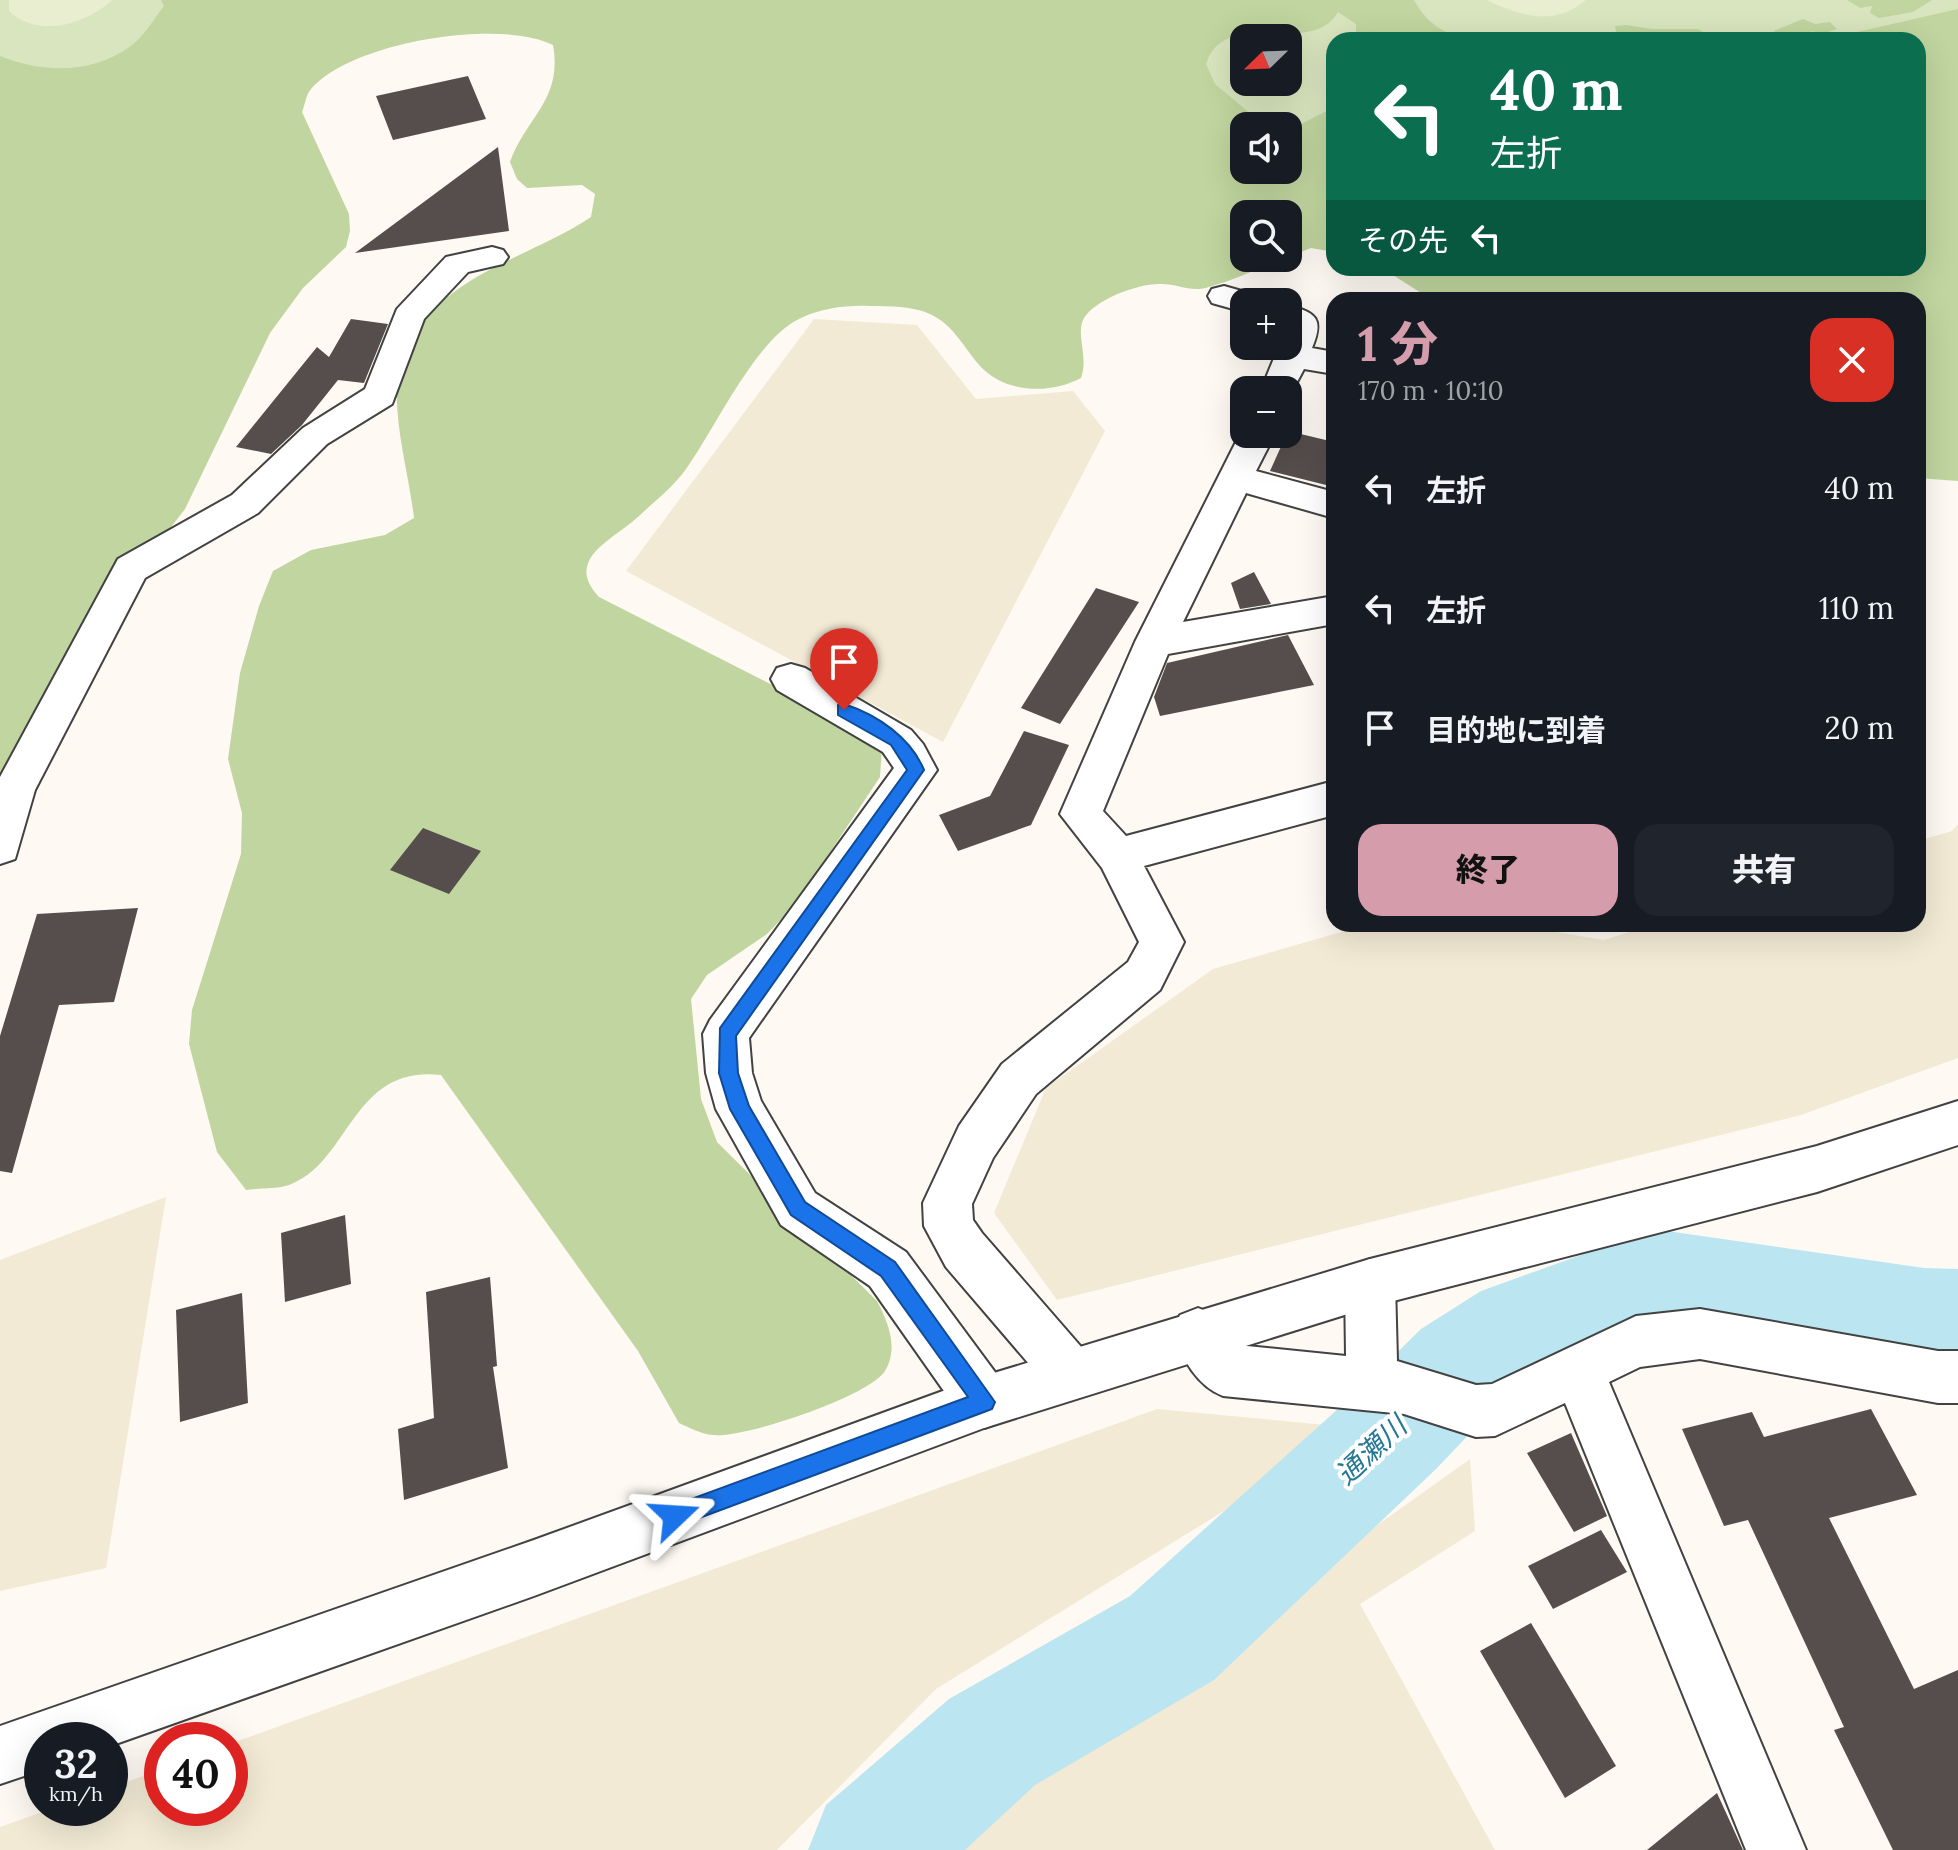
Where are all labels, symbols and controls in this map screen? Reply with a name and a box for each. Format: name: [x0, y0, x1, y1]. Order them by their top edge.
north arrow: [1230, 24, 1302, 96]
map controls: [1230, 24, 1302, 448]
text: 40 m: [1490, 54, 1623, 125]
icon: left: [1358, 64, 1462, 168]
button: sound: [1230, 112, 1302, 184]
text: 左折: [1490, 130, 1562, 176]
button: search: [1230, 200, 1302, 272]
icon: left: [1464, 216, 1508, 260]
text: その先: [1358, 221, 1448, 259]
button: +: [1230, 288, 1302, 360]
text: 1 分: [1358, 313, 1438, 374]
button: close: [1810, 318, 1894, 402]
text: 170 m · 10:10: [1358, 374, 1504, 407]
button: −: [1230, 376, 1302, 448]
icon: left: [1358, 466, 1402, 510]
text: 40 m: [1824, 469, 1894, 507]
text: 左折: [1426, 471, 1486, 509]
icon: left: [1358, 586, 1402, 630]
text: 110 m: [1819, 589, 1894, 627]
text: 左折: [1426, 591, 1486, 629]
pin: [810, 628, 878, 710]
icon: arrive: [822, 640, 866, 684]
icon: arrive: [1358, 706, 1402, 750]
text: 20 m: [1825, 709, 1894, 747]
text: 目的地に到着: [1426, 711, 1606, 749]
button: 終了: [1358, 824, 1618, 916]
button: 共有: [1634, 824, 1894, 916]
water label: 通瀬川: [1328, 1406, 1416, 1492]
position arrow: [633, 1474, 717, 1558]
speed limit sign: 40: [144, 1722, 248, 1826]
text: 32: [54, 1738, 98, 1789]
text: km/h: [49, 1781, 103, 1806]

